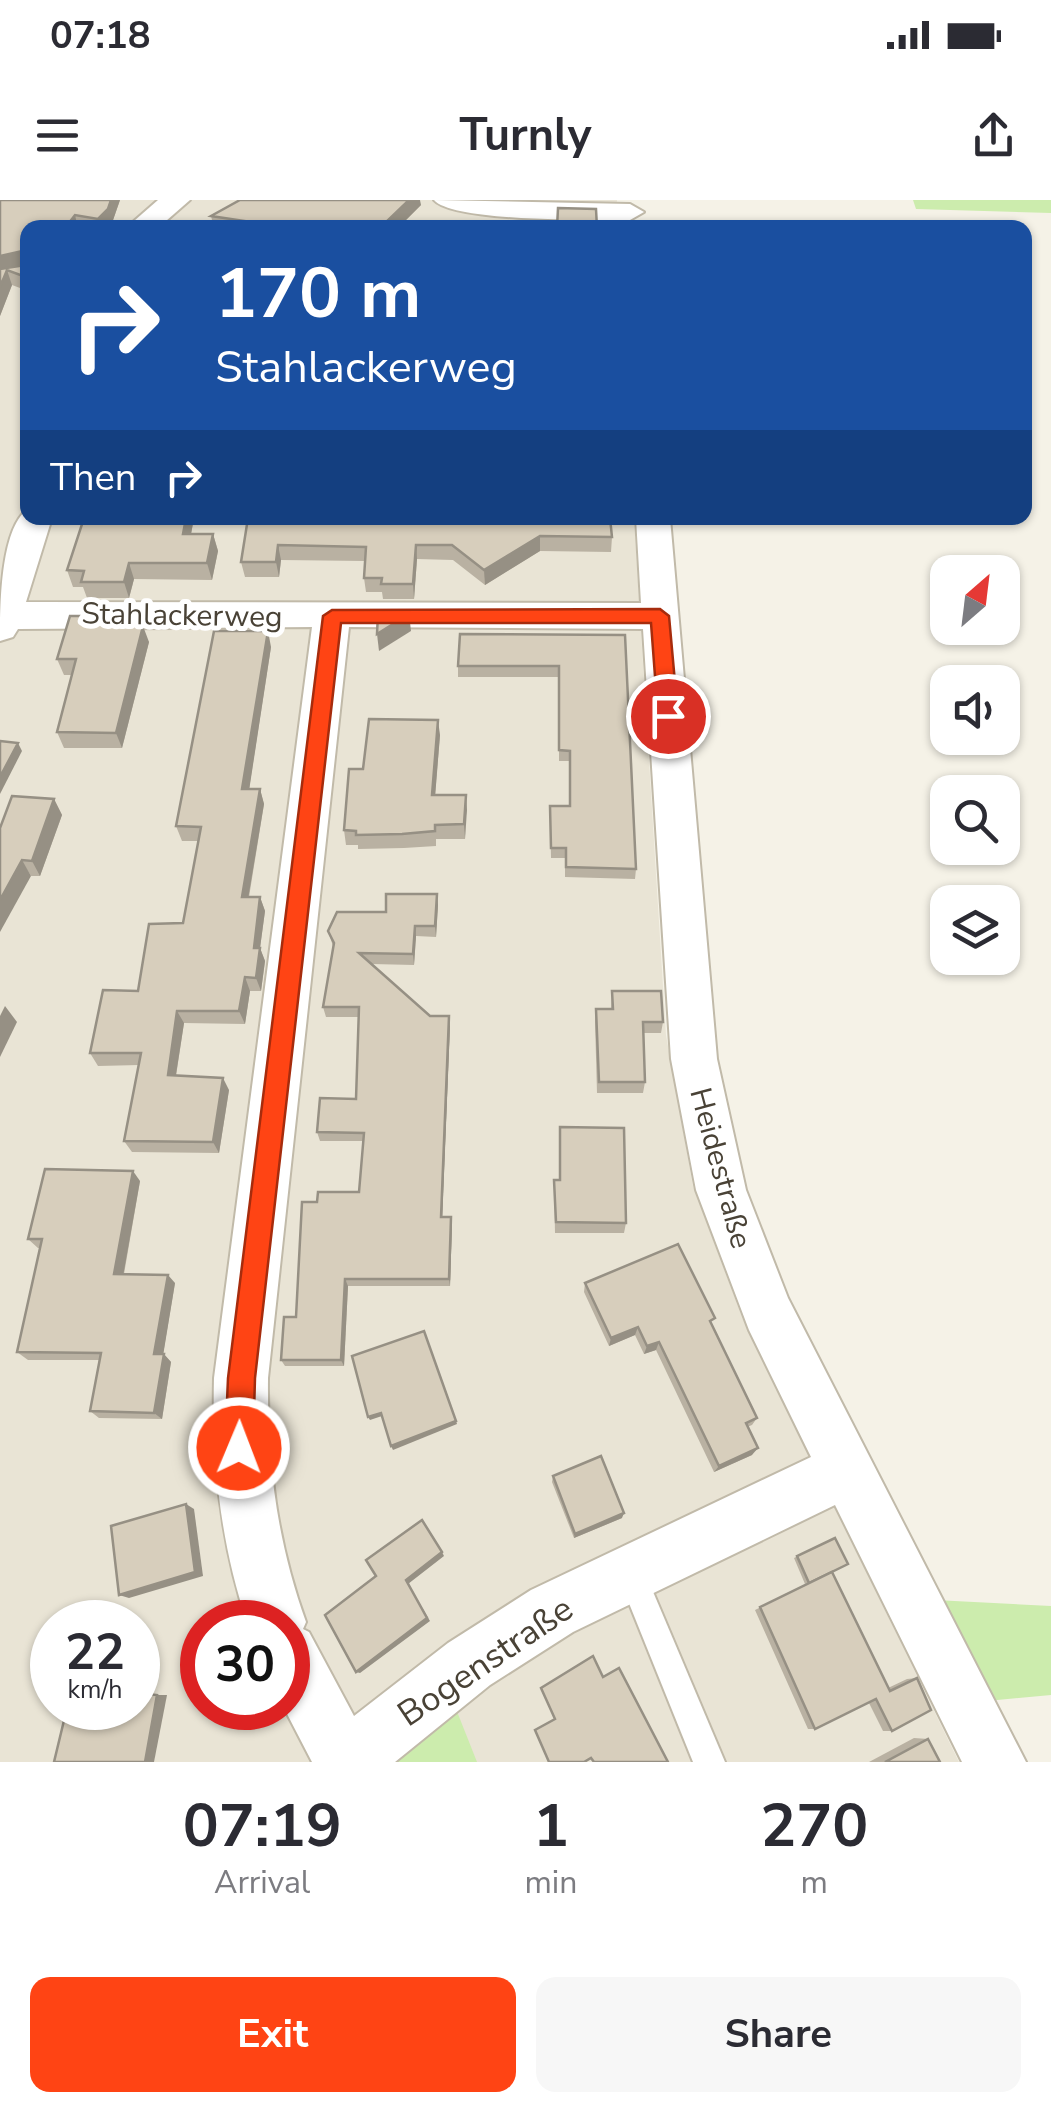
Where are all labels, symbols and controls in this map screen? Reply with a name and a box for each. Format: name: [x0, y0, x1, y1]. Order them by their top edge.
text: 07:18: [50, 10, 151, 61]
text: Turnly: [459, 105, 592, 166]
icon: menu: [30, 108, 85, 163]
icon: share: [966, 108, 1021, 163]
text: 170 m: [215, 246, 421, 342]
icon: right: [50, 260, 180, 390]
text: Stahlackerweg: [215, 337, 517, 398]
icon: right: [156, 450, 211, 505]
text: Then: [50, 452, 136, 503]
north arrow: [930, 555, 1020, 645]
map controls: [930, 555, 1020, 975]
street label: Stahlackerweg: [81, 593, 283, 638]
button: sound: [930, 665, 1020, 755]
pin: [626, 674, 711, 759]
icon: arrive: [641, 689, 696, 744]
button: search: [930, 775, 1020, 865]
button: layers: [930, 885, 1020, 975]
street label: Heidestraße: [679, 1083, 762, 1253]
position arrow: [187, 1396, 291, 1500]
street label: Bogenstraße: [388, 1585, 582, 1737]
speed limit sign: 30: [180, 1600, 310, 1730]
text: 22: [65, 1618, 125, 1687]
text: km/h: [67, 1673, 123, 1707]
text: 07:19: [183, 1785, 342, 1867]
text: 1: [533, 1785, 569, 1867]
text: 270: [760, 1785, 868, 1867]
text: Arrival: [214, 1861, 310, 1904]
text: min: [524, 1861, 577, 1904]
text: m: [800, 1861, 828, 1904]
button: Exit: [30, 1977, 516, 2092]
button: Share: [536, 1977, 1021, 2092]

